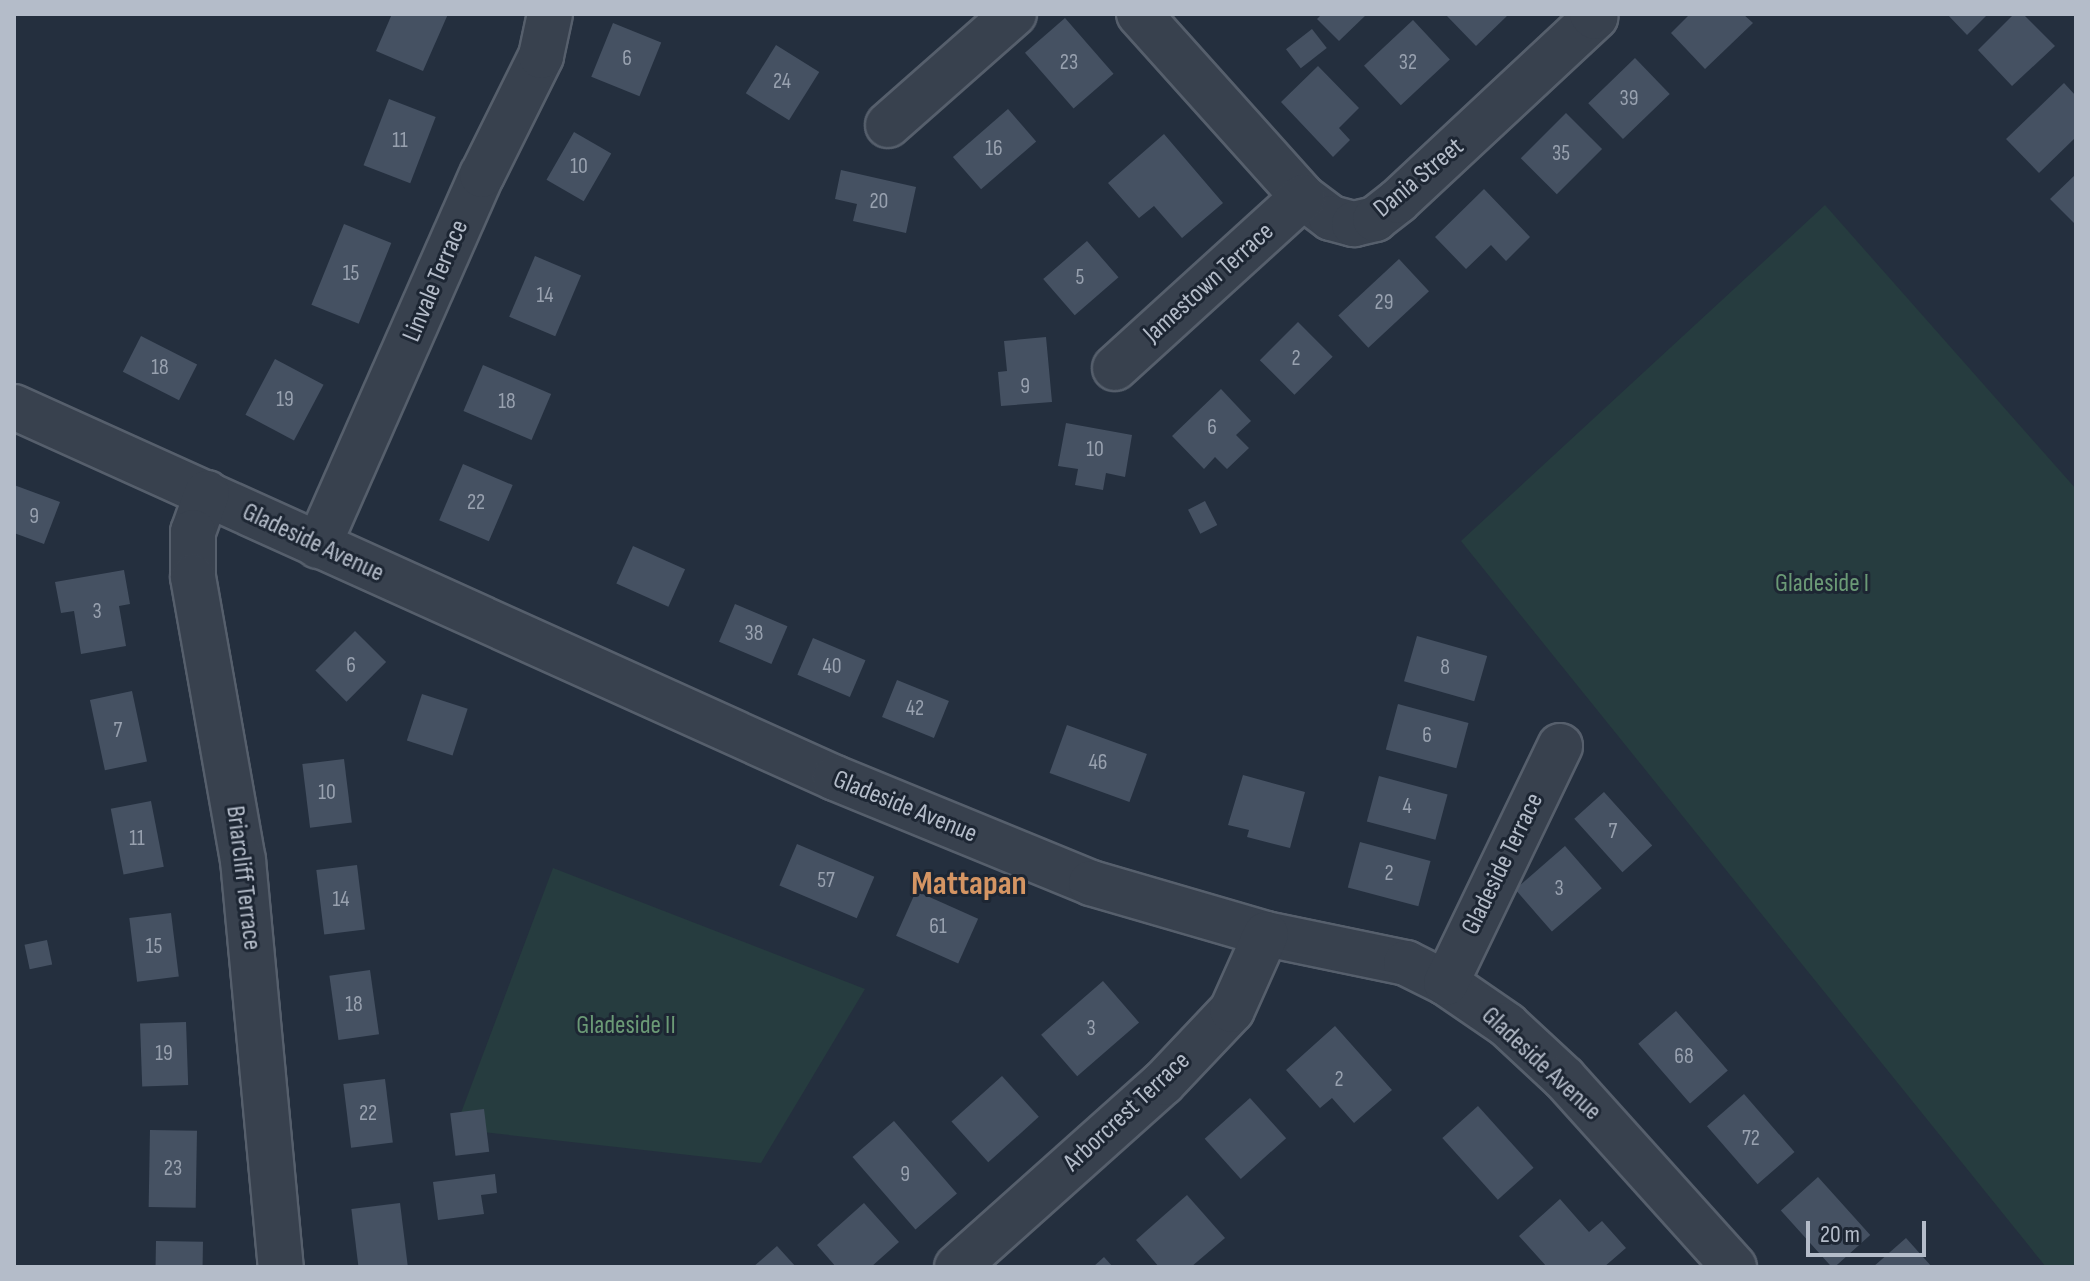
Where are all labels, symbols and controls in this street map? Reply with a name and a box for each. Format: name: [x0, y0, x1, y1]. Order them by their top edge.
house number: 6: [622, 46, 632, 72]
house number: 23: [1060, 50, 1078, 76]
house number: 32: [1399, 50, 1417, 76]
house number: 24: [773, 69, 791, 95]
house number: 39: [1620, 86, 1638, 112]
house number: 11: [392, 128, 408, 154]
street label: Dania Street: [1368, 131, 1470, 225]
house number: 16: [985, 136, 1003, 162]
house number: 35: [1552, 141, 1570, 167]
house number: 10: [570, 154, 588, 180]
house number: 20: [870, 189, 888, 215]
street label: Linvale Terrace: [396, 215, 476, 347]
street label: Jamestown Terrace: [1137, 216, 1281, 350]
house number: 15: [343, 261, 359, 287]
house number: 5: [1076, 265, 1084, 291]
house number: 14: [537, 283, 553, 309]
house number: 29: [1375, 290, 1393, 316]
house number: 2: [1291, 346, 1301, 372]
house number: 18: [151, 355, 169, 381]
house number: 9: [1020, 374, 1030, 400]
house number: 19: [276, 387, 294, 413]
house number: 18: [498, 389, 516, 415]
house number: 6: [1207, 415, 1217, 441]
house number: 10: [1086, 437, 1104, 463]
house number: 22: [467, 490, 485, 516]
street label: Gladeside Avenue: [237, 497, 389, 589]
house number: 9: [29, 504, 39, 530]
park label: Gladeside I: [1775, 568, 1869, 600]
house number: 3: [92, 599, 102, 625]
house number: 38: [745, 621, 763, 647]
house number: 6: [346, 653, 356, 679]
house number: 40: [822, 654, 842, 680]
house number: 8: [1440, 655, 1450, 681]
house number: 42: [906, 696, 924, 722]
house number: 7: [114, 718, 122, 744]
house number: 6: [1422, 723, 1432, 749]
house number: 46: [1089, 750, 1107, 776]
street label: Gladeside Avenue: [829, 764, 981, 850]
house number: 10: [318, 780, 336, 806]
street label: Gladeside Terrace: [1455, 788, 1551, 940]
house number: 4: [1402, 794, 1412, 820]
street label: Briarcliff Terrace: [219, 804, 267, 952]
house number: 7: [1609, 819, 1617, 845]
house number: 11: [129, 826, 145, 852]
house number: 2: [1384, 861, 1394, 887]
district label: Mattapan: [911, 864, 1027, 904]
house number: 57: [817, 868, 835, 894]
house number: 3: [1554, 876, 1564, 902]
house number: 14: [333, 887, 349, 913]
house number: 61: [929, 914, 947, 940]
house number: 15: [146, 934, 162, 960]
house number: 18: [345, 992, 363, 1018]
street label: Gladeside Avenue: [1475, 1001, 1607, 1127]
park label: Gladeside II: [576, 1010, 676, 1042]
house number: 3: [1086, 1016, 1096, 1042]
house number: 19: [155, 1041, 173, 1067]
house number: 68: [1674, 1044, 1694, 1070]
street label: Arborcrest Terrace: [1057, 1046, 1197, 1178]
house number: 2: [1334, 1067, 1344, 1093]
house number: 22: [359, 1101, 377, 1127]
house number: 72: [1742, 1126, 1760, 1152]
house number: 23: [164, 1156, 182, 1182]
house number: 9: [900, 1162, 910, 1188]
scale bar: [1810, 1205, 1930, 1255]
text: 20 m: [1820, 1220, 1860, 1249]

